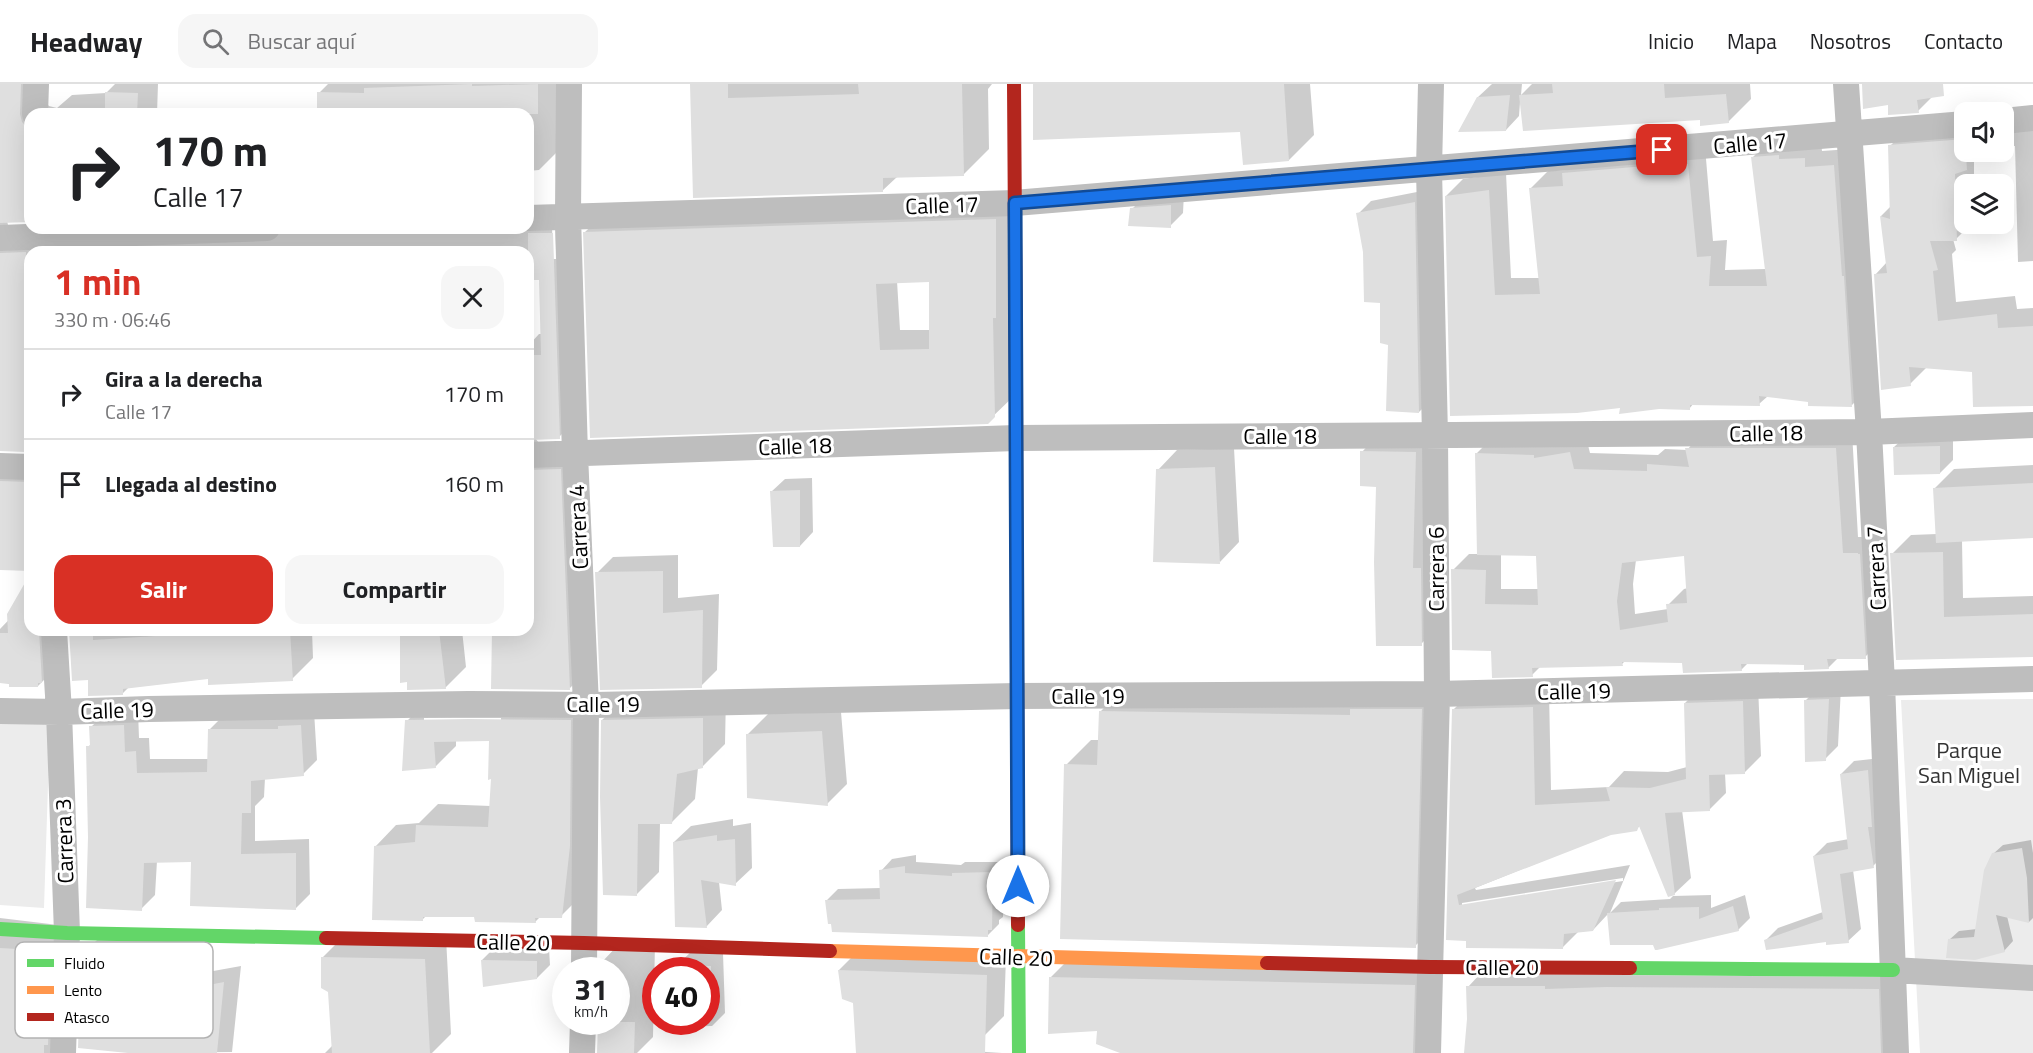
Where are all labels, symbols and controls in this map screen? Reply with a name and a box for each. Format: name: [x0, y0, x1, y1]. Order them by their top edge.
search box: [178, 14, 598, 68]
text: Headway: [30, 20, 142, 63]
text: Buscar aquí: [247, 24, 355, 58]
icon: search: [199, 25, 232, 58]
text: Inicio: [1648, 25, 1694, 57]
text: Mapa: [1727, 25, 1777, 57]
text: Nosotros: [1810, 25, 1891, 57]
text: Contacto: [1924, 25, 2003, 57]
map controls: [1954, 102, 2014, 234]
button: sound: [1954, 102, 2014, 162]
text: 170 m: [153, 118, 268, 182]
street label: Calle 17: [1712, 123, 1788, 163]
pin: [1636, 124, 1687, 175]
icon: right: [54, 132, 132, 210]
icon: arrive: [1645, 133, 1678, 166]
button: layers: [1954, 174, 2014, 234]
text: Calle 17: [153, 176, 244, 217]
street label: Calle 17: [905, 187, 979, 223]
text: 1 min: [54, 254, 141, 309]
button: close: [441, 266, 504, 329]
text: 330 m · 06:46: [54, 304, 171, 335]
text: Gira a la derecha: [105, 362, 262, 396]
text: 170 m: [444, 377, 504, 411]
icon: right: [54, 378, 87, 411]
text: Calle 17: [105, 396, 172, 427]
street label: Calle 18: [1729, 415, 1803, 451]
street label: Calle 18: [1243, 419, 1317, 453]
street label: Calle 18: [758, 428, 832, 464]
text: Llegada al destino: [105, 467, 277, 501]
text: 160 m: [444, 467, 504, 501]
icon: arrive: [54, 468, 87, 501]
street label: Carrera 4: [559, 484, 597, 570]
street label: Carrera 7: [1857, 525, 1895, 611]
street label: Carrera 6: [1419, 527, 1453, 611]
button: Salir: [54, 555, 273, 624]
button: Compartir: [285, 555, 504, 624]
street label: Calle 19: [1537, 673, 1611, 709]
street label: Calle 19: [1051, 679, 1125, 713]
street label: Calle 19: [566, 687, 640, 721]
street label: Calle 19: [80, 692, 154, 728]
park label: Parque San Miguel: [1918, 733, 2020, 792]
street label: Carrera 3: [46, 798, 82, 884]
position arrow: [986, 854, 1050, 918]
street label: Calle 20: [476, 924, 550, 960]
street label: Calle 20: [979, 939, 1053, 975]
legend: [15, 942, 213, 1038]
street label: Calle 20: [1465, 950, 1539, 984]
text: Fluido: [64, 951, 105, 975]
speed limit sign: 40: [642, 957, 720, 1035]
text: 31: [574, 966, 608, 1012]
text: Lento: [64, 978, 102, 1002]
text: km/h: [574, 1000, 608, 1023]
text: Atasco: [64, 1005, 110, 1029]

